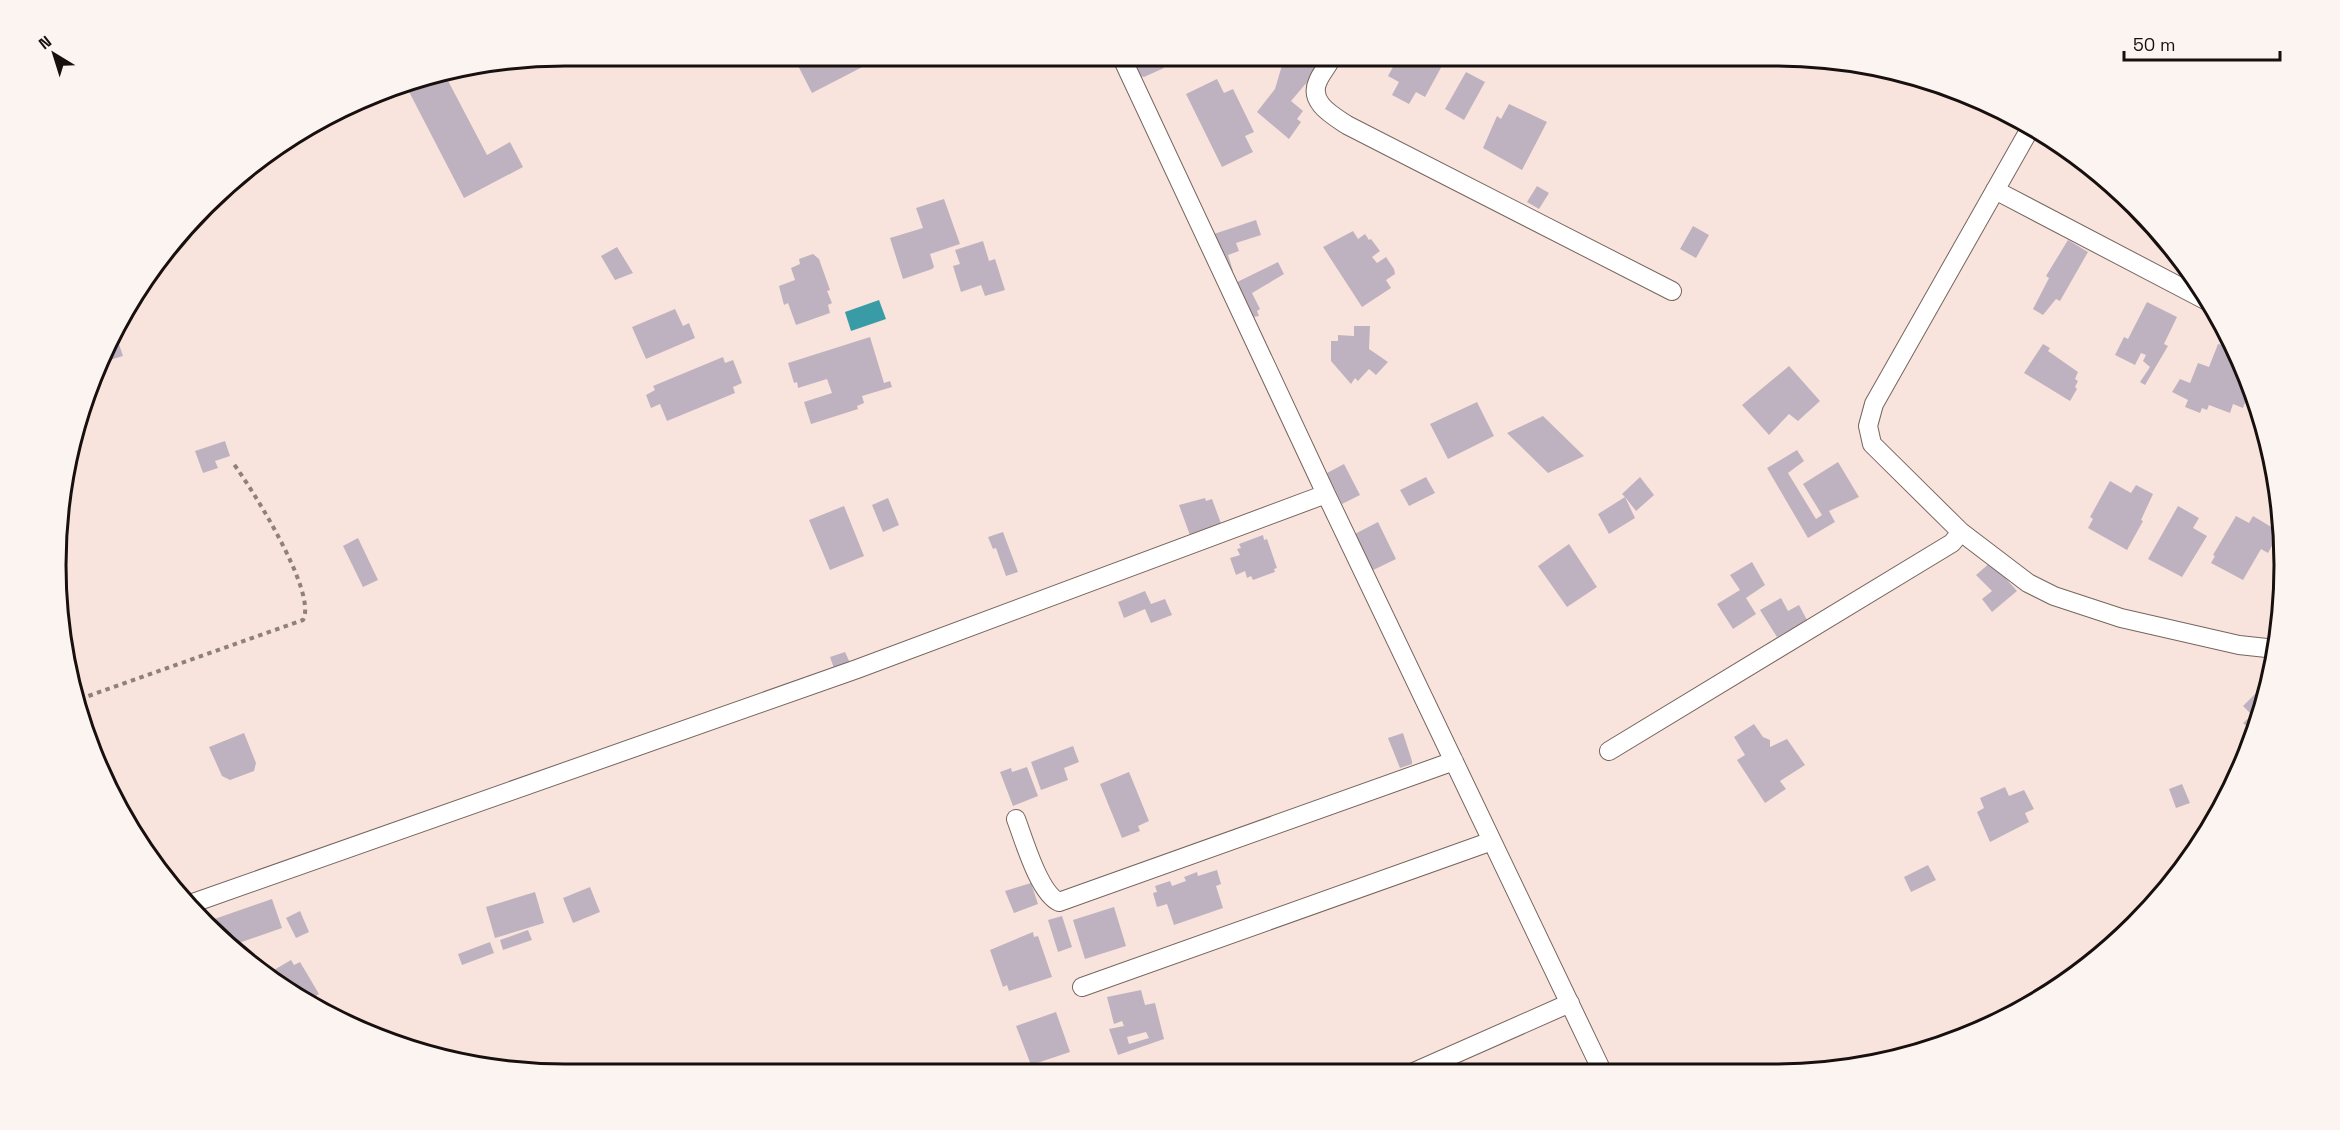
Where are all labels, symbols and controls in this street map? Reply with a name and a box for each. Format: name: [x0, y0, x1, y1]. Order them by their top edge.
north arrow: [24, 24, 84, 84]
scale bar: [2124, 24, 2280, 62]
text: N: [34, 31, 56, 54]
text: 50 m: [2133, 33, 2175, 56]

